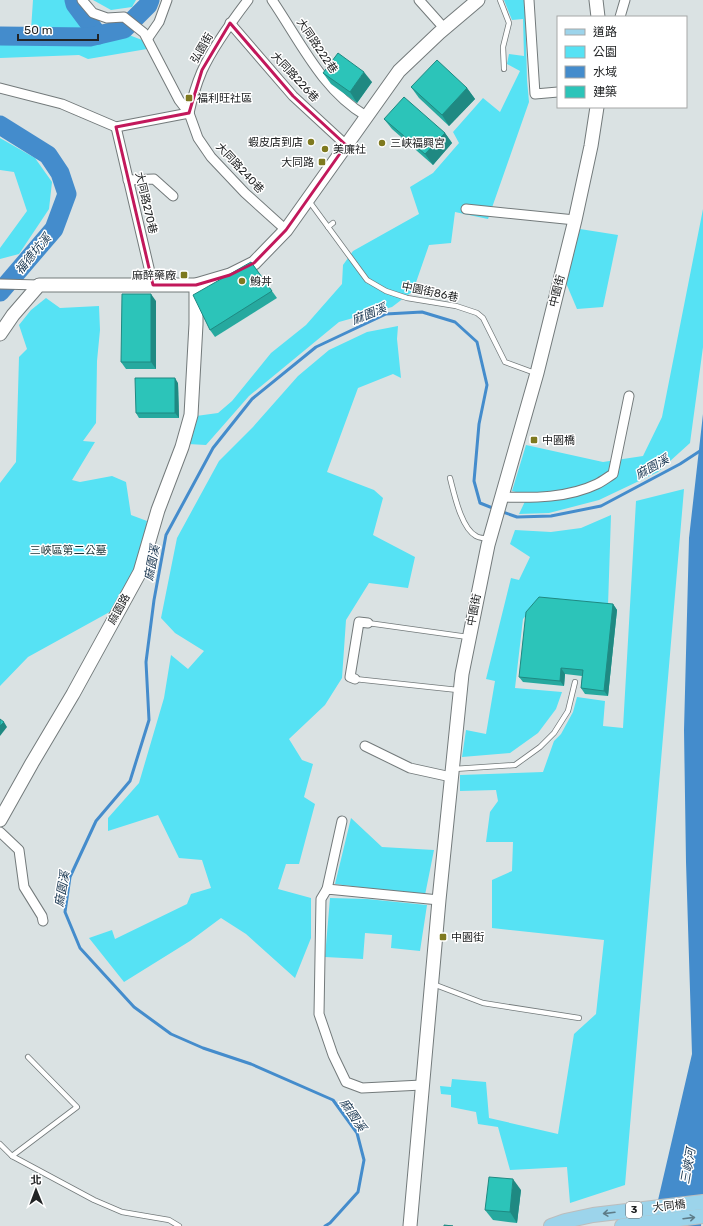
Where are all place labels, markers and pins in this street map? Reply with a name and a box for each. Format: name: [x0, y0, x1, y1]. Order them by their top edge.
place label: 福利旺社區: [197, 92, 252, 105]
marker: 福利旺社區: [184, 93, 194, 103]
place label: 蝦皮店到店: [248, 136, 303, 149]
marker: 蝦皮店到店: [306, 137, 316, 147]
place label: 三峽福興宮: [390, 137, 445, 150]
marker: 三峽福興宮: [377, 138, 387, 148]
place label: 美廉社: [333, 143, 366, 156]
marker: 美廉社: [320, 144, 330, 154]
place label: 大同路: [281, 156, 314, 169]
marker: 大同路: [317, 157, 327, 167]
place label: 麻醉藥廠: [132, 269, 176, 282]
marker: 麻醉藥廠: [179, 270, 189, 280]
place label: 鯓丼: [250, 275, 272, 288]
marker: 鯓丼: [237, 276, 247, 286]
place label: 中園橋: [542, 434, 575, 447]
marker: 中園橋: [529, 435, 539, 445]
place label: 中園街: [451, 931, 484, 944]
marker: 中園街: [438, 932, 448, 942]

